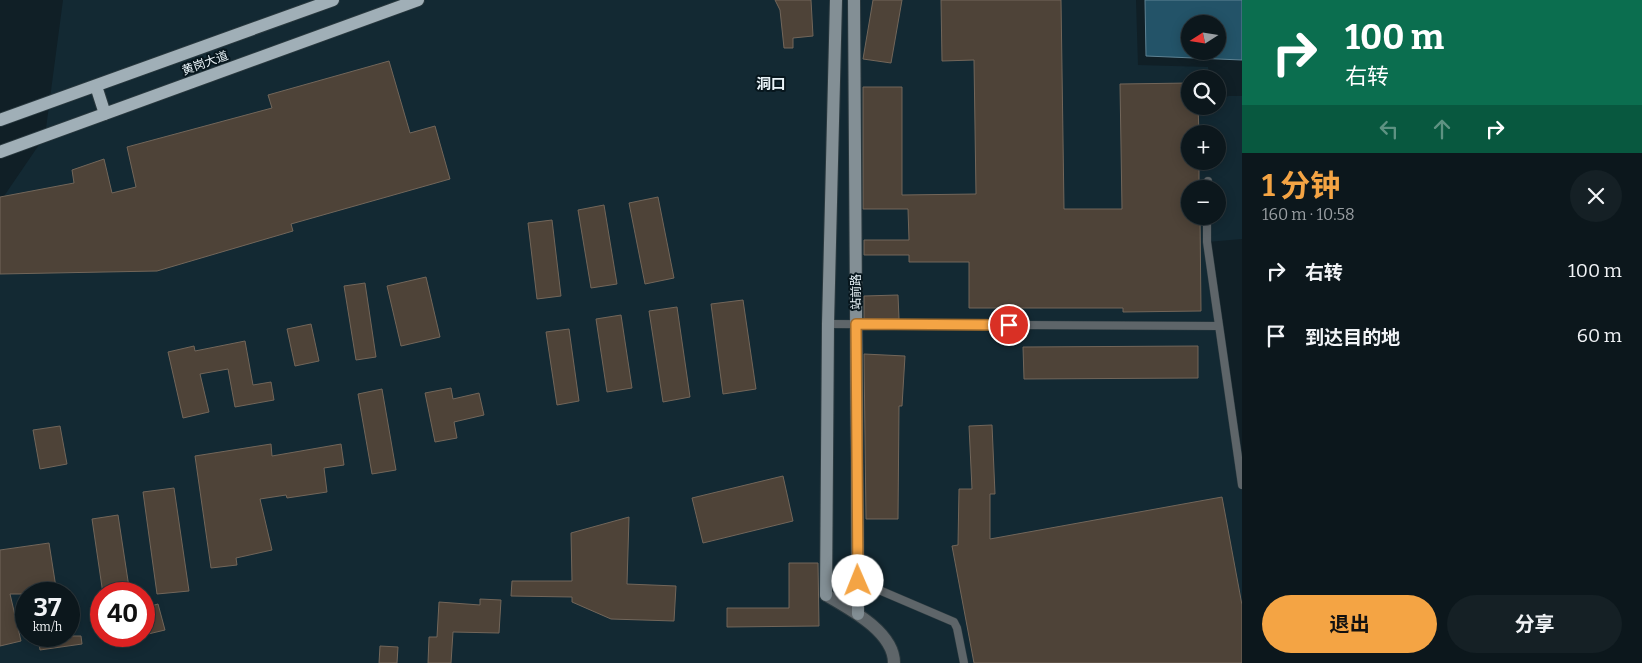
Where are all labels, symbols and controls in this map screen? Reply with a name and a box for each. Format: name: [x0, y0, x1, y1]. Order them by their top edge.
north arrow: [1181, 15, 1226, 60]
map controls: [1181, 15, 1226, 225]
text: 100 m: [1345, 16, 1444, 58]
icon: right: [1262, 20, 1327, 85]
street label: 黄岗大道: [180, 48, 230, 78]
text: 右转: [1345, 63, 1389, 90]
button: search: [1181, 70, 1226, 115]
district label: 洞口: [756, 75, 786, 93]
icon: left: [1375, 115, 1403, 143]
icon: ahead: [1428, 115, 1456, 143]
icon: right: [1481, 115, 1509, 143]
button: +: [1181, 125, 1226, 170]
text: 1 分钟: [1262, 168, 1340, 204]
button: close: [1570, 170, 1622, 222]
button: −: [1181, 180, 1226, 225]
text: 160 m · 10:58: [1262, 205, 1355, 224]
icon: right: [1262, 257, 1290, 285]
text: 100 m: [1568, 259, 1622, 282]
text: 右转: [1305, 261, 1343, 284]
street label: 站前路: [849, 274, 863, 310]
pin: [988, 304, 1030, 346]
icon: arrive: [995, 311, 1023, 339]
icon: arrive: [1262, 322, 1290, 350]
text: 60 m: [1577, 324, 1622, 347]
text: 到达目的地: [1305, 326, 1400, 349]
position arrow: [831, 554, 883, 606]
speed limit sign: 40: [90, 582, 155, 647]
text: 37: [34, 593, 61, 623]
button: 退出: [1262, 595, 1437, 653]
button: 分享: [1447, 595, 1622, 653]
text: km/h: [33, 620, 62, 634]

